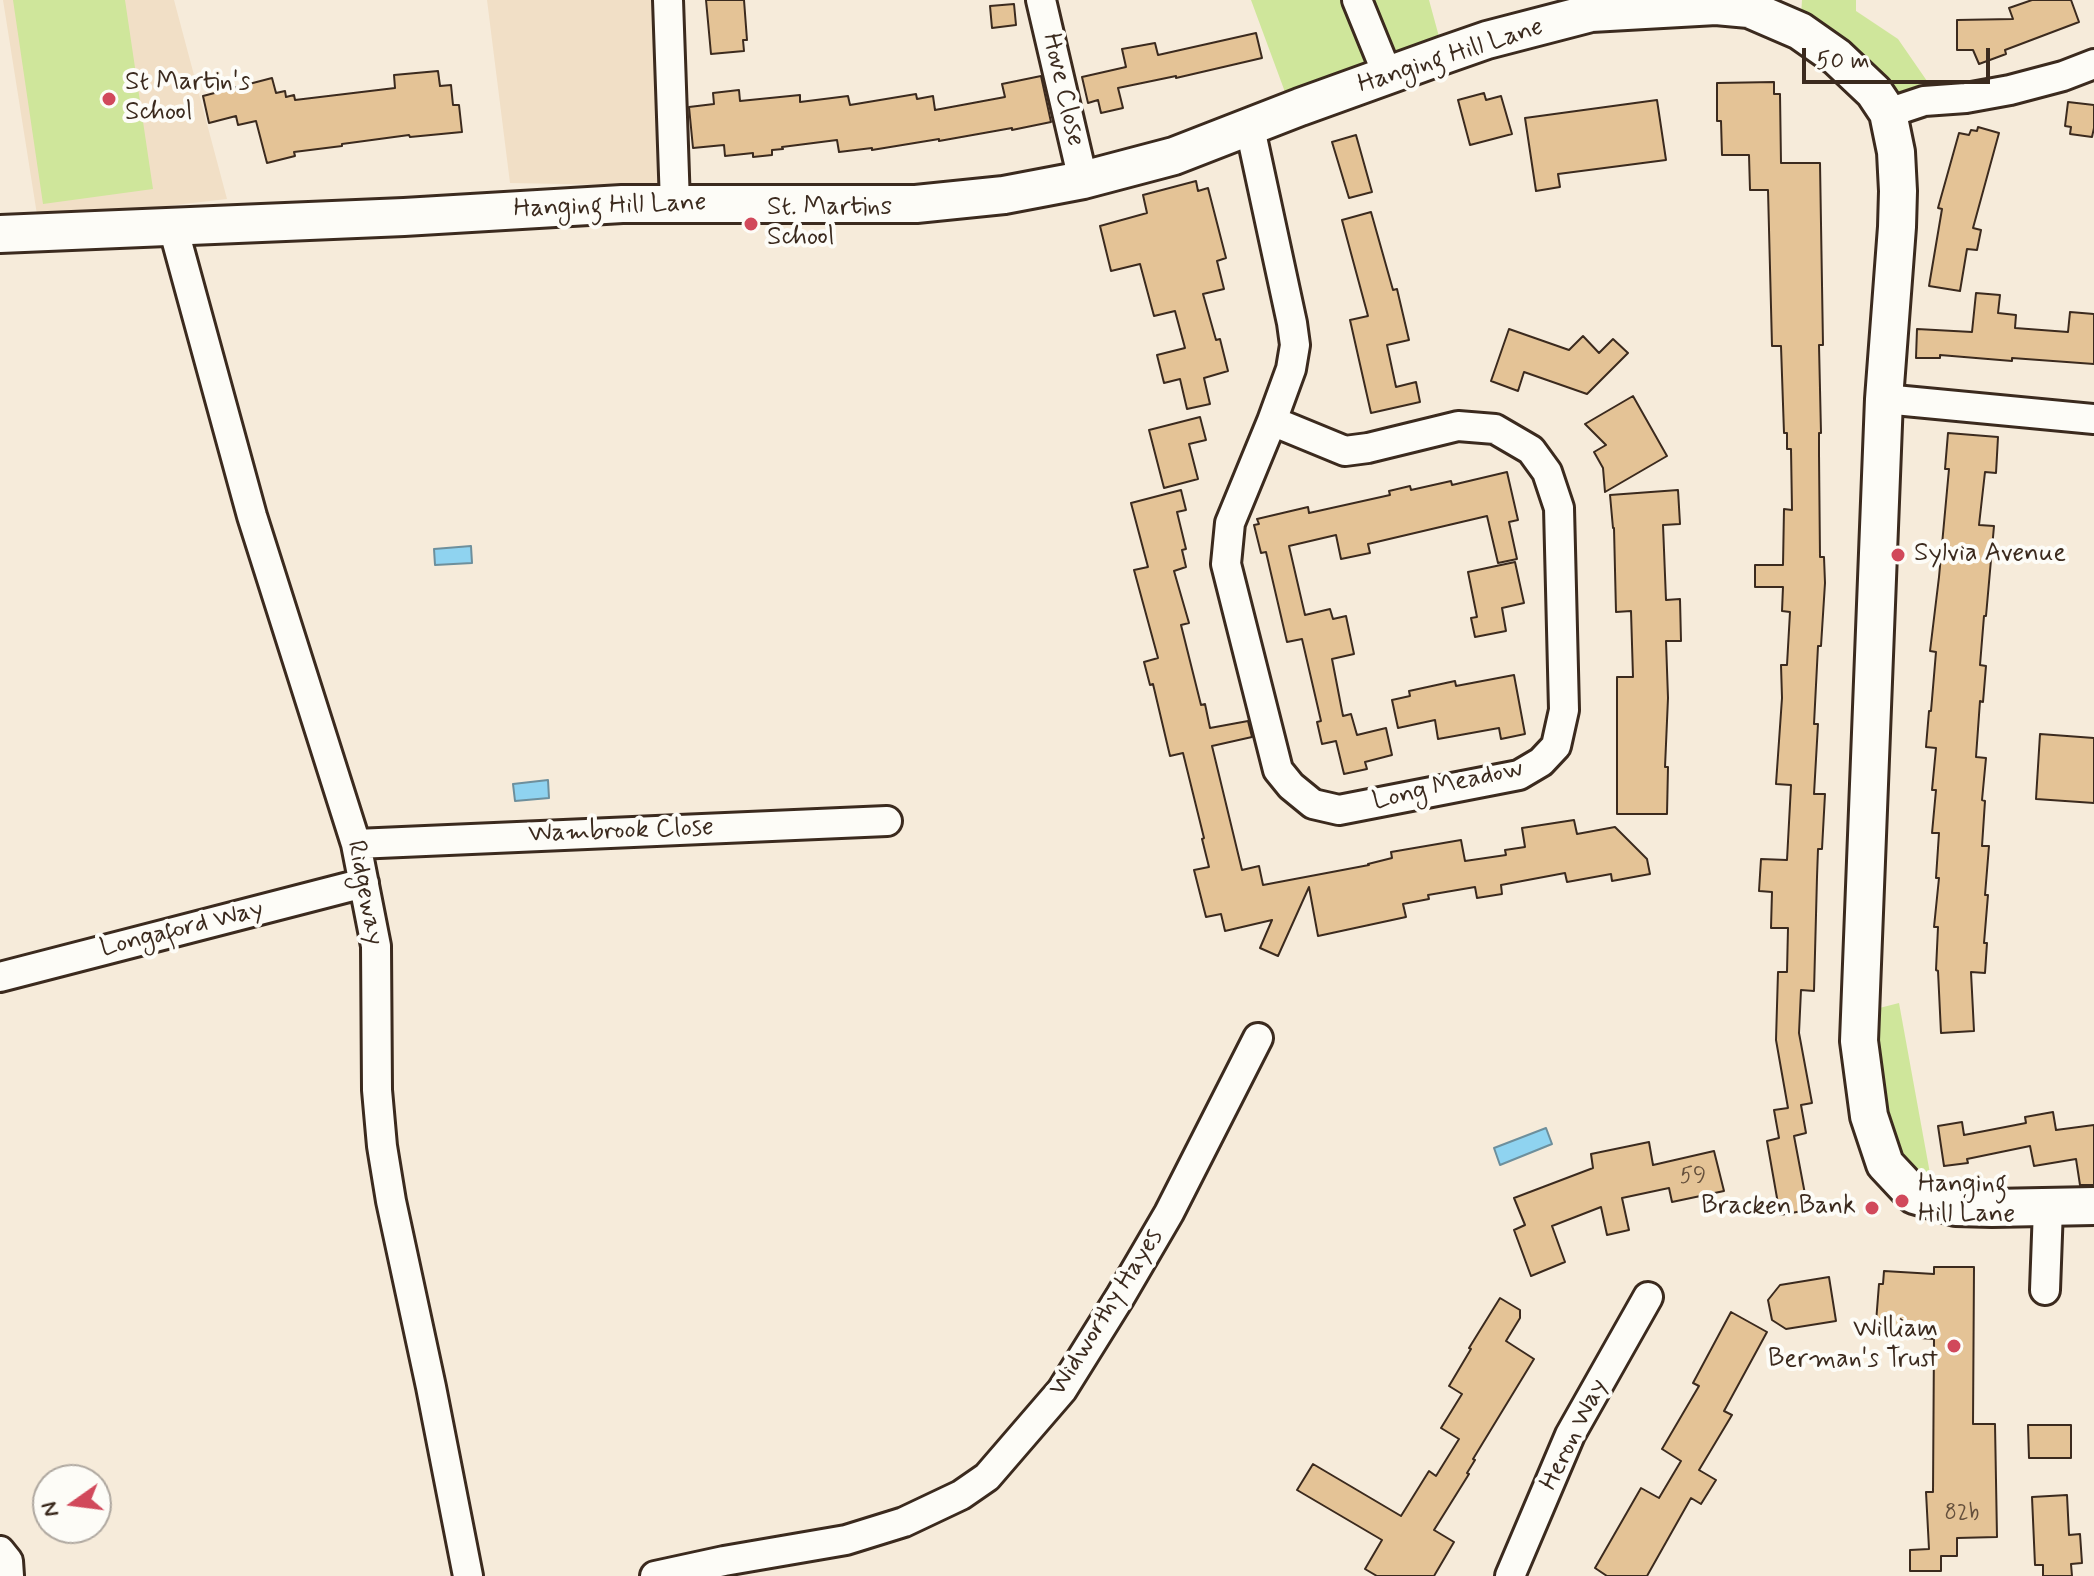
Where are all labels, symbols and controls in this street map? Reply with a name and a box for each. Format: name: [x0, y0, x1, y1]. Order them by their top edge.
street label: Hanging Hill Lane: [1354, 12, 1548, 102]
street label: Hove Close: [1034, 30, 1090, 150]
scale bar: [1806, 32, 1994, 82]
text: 50 m: [1816, 46, 1870, 77]
place label: St Martin's School: [125, 68, 250, 130]
marker: St Martin's School: [100, 90, 118, 108]
street label: Hanging Hill Lane: [513, 188, 707, 226]
place label: St. Martins School: [767, 193, 892, 254]
marker: St. Martins School: [742, 215, 760, 233]
place label: Sylvia Avenue: [1914, 539, 2066, 571]
marker: Sylvia Avenue: [1889, 546, 1907, 564]
street label: Long Meadow: [1370, 754, 1526, 818]
street label: Wambrook Close: [528, 813, 714, 851]
street label: Ridgeway: [339, 838, 389, 948]
street label: Longaford Way: [97, 895, 267, 965]
house number: 59: [1680, 1164, 1706, 1190]
place label: Hanging Hill Lane: [1918, 1170, 2015, 1232]
place label: Bracken Bank: [1701, 1192, 1856, 1224]
marker: Hanging Hill Lane: [1893, 1192, 1911, 1210]
marker: Bracken Bank: [1863, 1199, 1881, 1217]
street label: Widworthy Hayes: [1043, 1224, 1171, 1402]
place label: William Berman's Trust: [1768, 1315, 1938, 1376]
marker: William Berman's Trust: [1945, 1337, 1963, 1355]
street label: Heron Way: [1535, 1374, 1615, 1496]
north arrow: [32, 1464, 112, 1544]
text: N: [35, 1499, 66, 1520]
house number: 82b: [1945, 1501, 1979, 1527]

